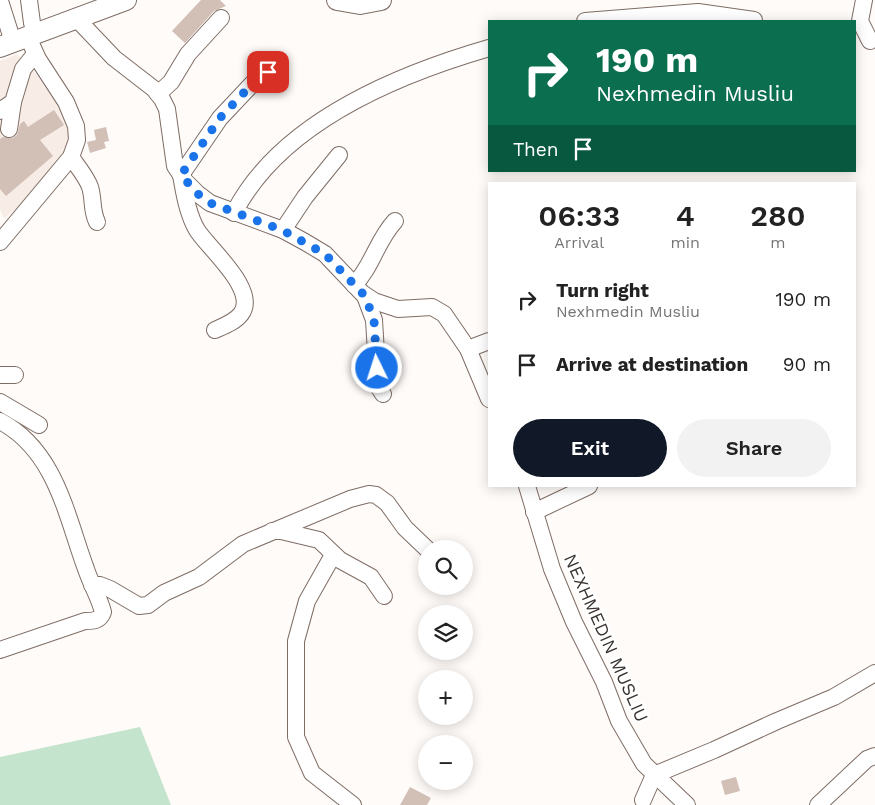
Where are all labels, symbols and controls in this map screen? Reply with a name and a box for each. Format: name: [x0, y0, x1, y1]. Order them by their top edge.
text: 190 m: [596, 39, 698, 81]
icon: right: [513, 40, 578, 105]
pin: [247, 51, 289, 93]
icon: arrive: [254, 58, 282, 86]
text: Nexhmedin Musliu: [596, 81, 794, 106]
icon: arrive: [569, 135, 597, 163]
text: Then: [513, 138, 559, 161]
text: 06:33: [538, 198, 620, 233]
text: 4: [676, 198, 695, 233]
text: 280: [750, 198, 806, 233]
text: Arrival: [554, 233, 604, 252]
text: min: [670, 233, 700, 252]
text: m: [770, 233, 786, 252]
text: Turn right: [556, 279, 649, 302]
icon: right: [513, 286, 541, 314]
text: 190 m: [775, 288, 831, 311]
text: Nexhmedin Musliu: [556, 302, 700, 321]
position arrow: [350, 341, 402, 393]
icon: arrive: [513, 351, 541, 379]
text: Arrive at destination: [556, 353, 748, 376]
text: 90 m: [783, 353, 831, 376]
button: Exit: [513, 419, 667, 477]
button: Share: [677, 419, 831, 477]
map controls: [418, 540, 473, 790]
button: search: [418, 540, 473, 595]
street label: NEXHMEDIN MUSLIU: [560, 551, 653, 725]
button: layers: [418, 605, 473, 660]
button: +: [418, 670, 473, 725]
button: −: [418, 735, 473, 790]

